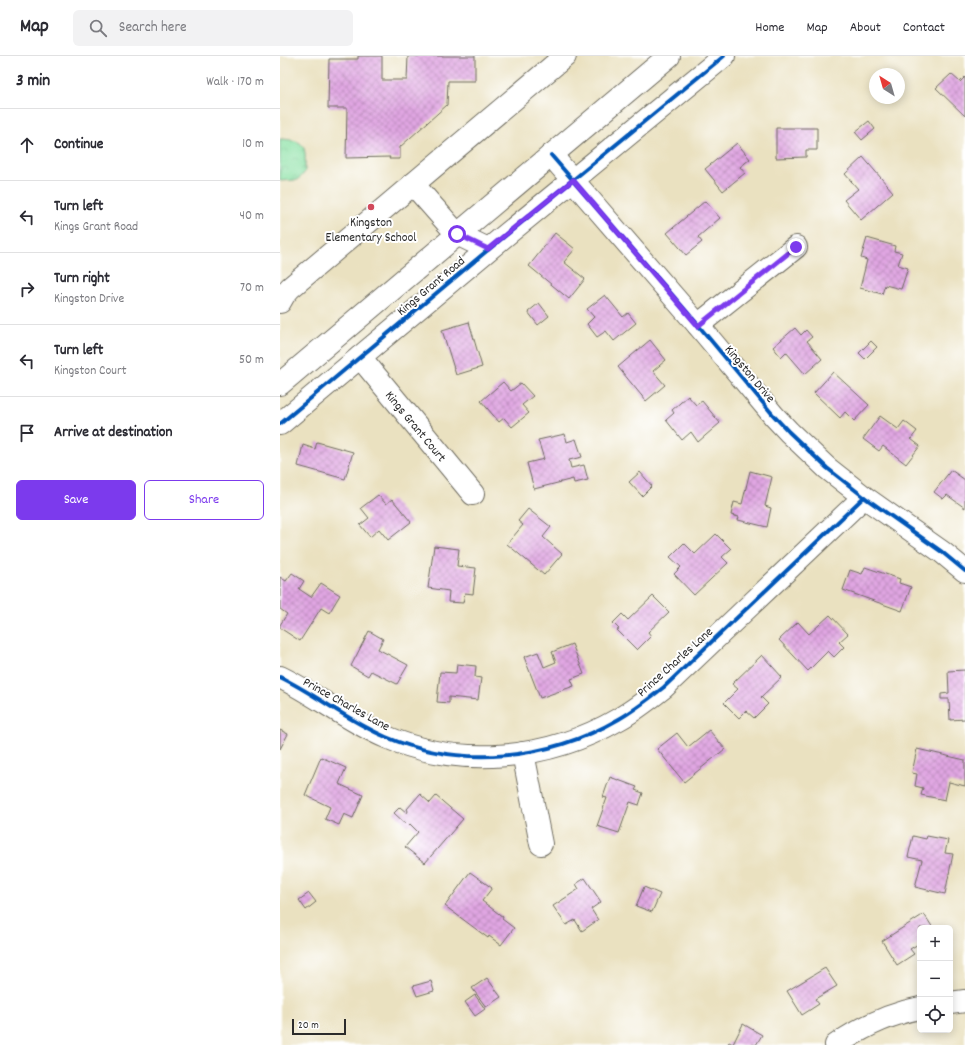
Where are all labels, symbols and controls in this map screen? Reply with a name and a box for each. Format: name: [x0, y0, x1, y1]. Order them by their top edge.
search box: [73, 10, 353, 46]
text: Map: [20, 14, 49, 41]
icon: search: [87, 17, 109, 39]
text: Search here: [119, 17, 187, 39]
text: Home: [755, 18, 784, 38]
text: Map: [806, 18, 828, 38]
text: About: [850, 18, 881, 38]
text: Contact: [903, 18, 945, 38]
north arrow: [869, 68, 905, 104]
text: 3 min: [16, 70, 50, 94]
text: Walk · 170 m: [206, 73, 264, 92]
icon: ahead: [16, 134, 38, 156]
text: Continue: [54, 134, 103, 156]
text: 10 m: [242, 135, 264, 154]
text: Turn left: [54, 196, 103, 218]
marker: Kingston Elementary School: [366, 202, 376, 212]
icon: left: [16, 206, 38, 228]
text: 40 m: [240, 207, 264, 226]
place label: Kingston Elementary School: [326, 214, 416, 248]
text: Kings Grant Road: [54, 218, 138, 237]
route start: [448, 225, 466, 243]
route end: [787, 238, 805, 256]
street label: Kings Grant Road: [393, 253, 470, 321]
text: Turn right: [54, 268, 110, 290]
icon: right: [16, 278, 38, 300]
text: 70 m: [240, 279, 264, 298]
text: Kingston Drive: [54, 290, 124, 309]
text: Turn left: [54, 340, 103, 362]
street label: Kingston Drive: [719, 342, 779, 408]
icon: left: [16, 350, 38, 372]
text: 50 m: [239, 351, 264, 370]
text: Kingston Court: [54, 362, 127, 381]
street label: Kings Grant Court: [380, 387, 450, 467]
icon: arrive: [16, 422, 38, 444]
text: Arrive at destination: [54, 422, 172, 444]
button: Save: [16, 480, 136, 520]
button: Share: [144, 480, 264, 520]
street label: Prince Charles Lane: [633, 623, 718, 702]
street label: Prince Charles Lane: [299, 673, 393, 737]
map controls: [917, 925, 953, 1033]
button: +: [917, 925, 953, 961]
button: −: [917, 961, 953, 997]
button: locate: [917, 997, 953, 1033]
scale bar: [292, 1017, 346, 1036]
text: 20 m: [298, 1018, 319, 1034]

